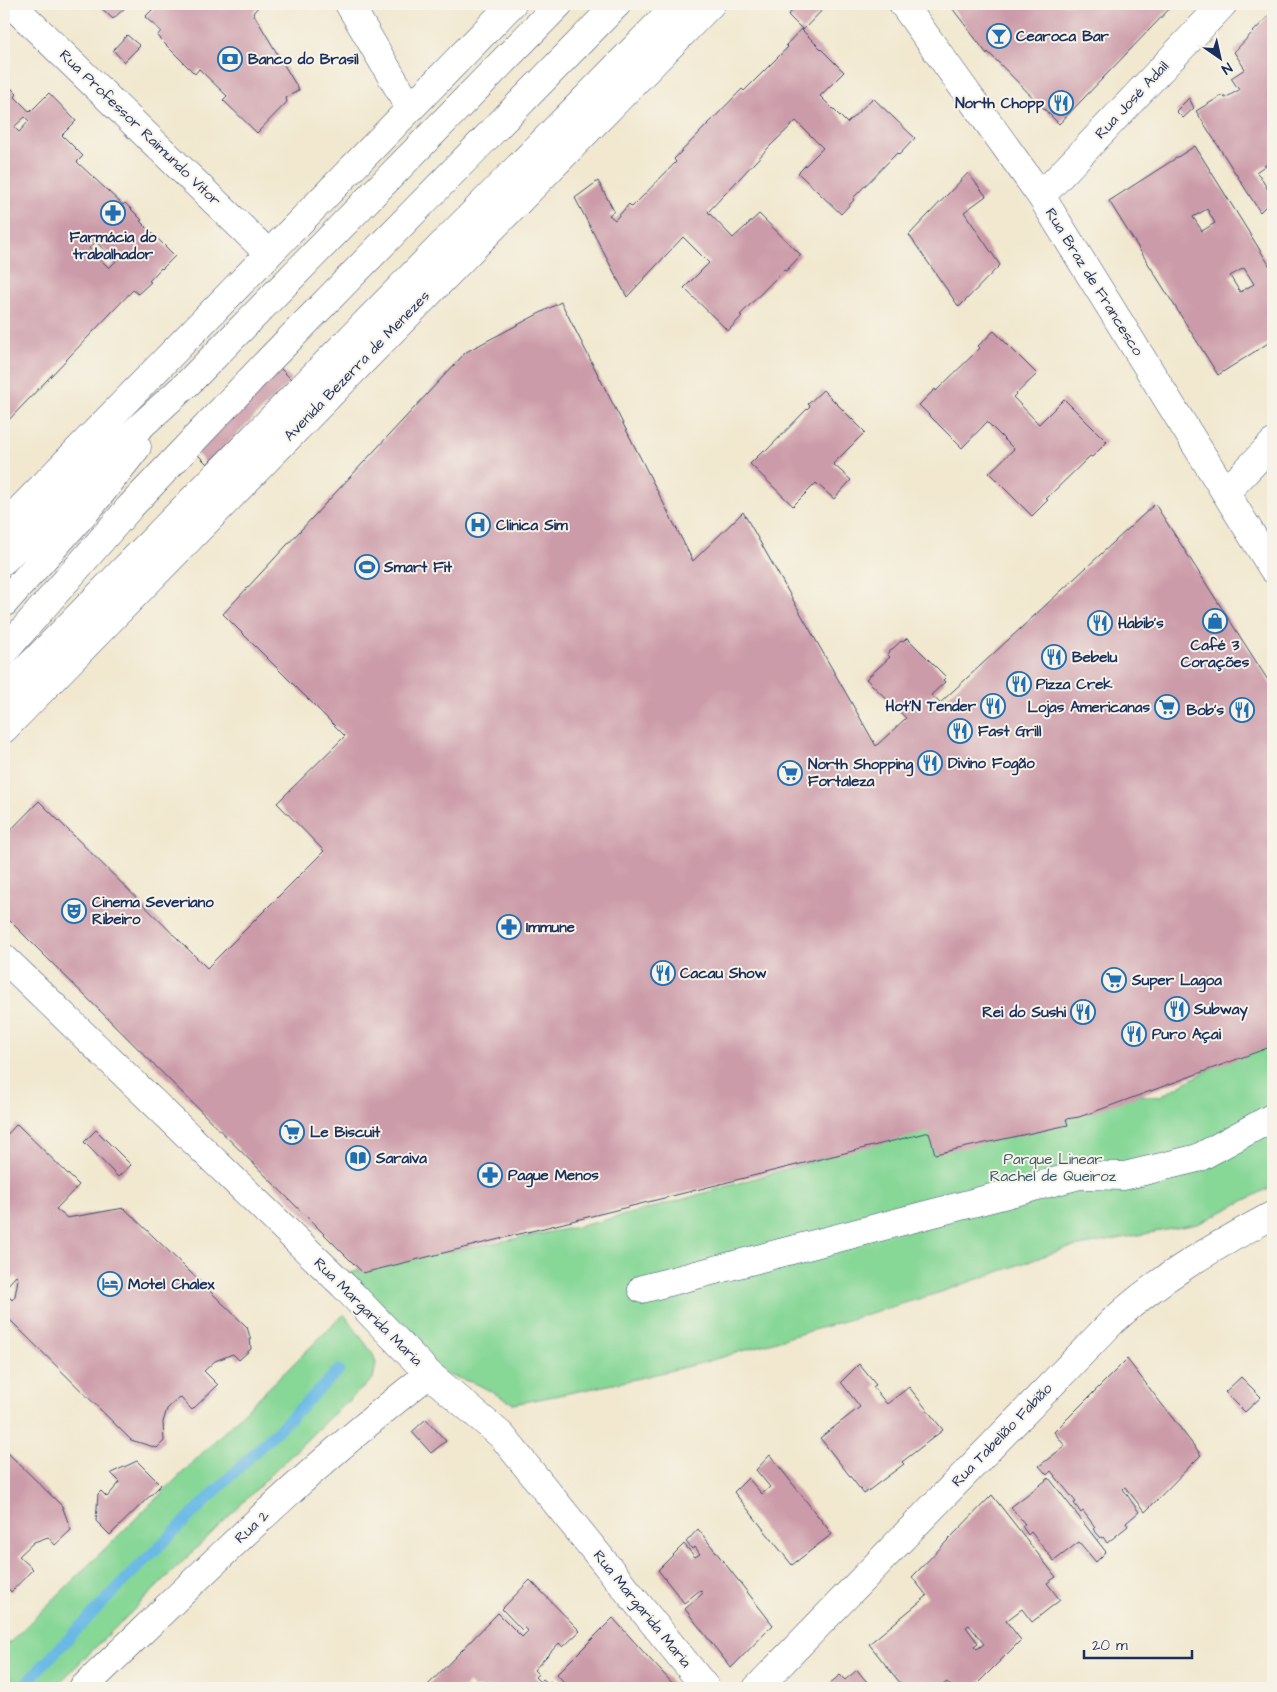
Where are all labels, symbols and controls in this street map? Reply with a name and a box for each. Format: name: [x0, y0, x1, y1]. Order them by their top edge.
bar icon: Cearoca Bar: [986, 23, 1012, 49]
place label: Cearoca Bar: [1016, 26, 1110, 47]
north arrow: [1194, 32, 1244, 82]
street label: Rua Professor Raimundo Vitor: [55, 45, 225, 211]
bank icon: Banco do Brasil: [217, 46, 243, 72]
place label: Banco do Brasil: [248, 49, 359, 70]
street label: Rua José Adail: [1090, 56, 1174, 144]
text: N: [1217, 57, 1236, 79]
restaurant icon: North Chopp: [1048, 90, 1074, 116]
place label: North Chopp: [955, 93, 1045, 114]
pharmacy icon: Farmácia do trabalhador: [100, 200, 126, 226]
street label: Rua Braz de Francesco: [1040, 204, 1148, 360]
place label: Farmácia do trabalhador: [69, 227, 157, 265]
street label: Avenida Bezerra de Menezes: [279, 286, 435, 446]
hospital icon: Clinica Sim: [465, 512, 491, 538]
place label: Clinica Sim: [496, 515, 568, 536]
sports icon: Smart Fit: [354, 554, 380, 580]
place label: Smart Fit: [383, 557, 453, 578]
shop icon: Café 3 Corações: [1202, 608, 1228, 634]
restaurant icon: Habib's: [1087, 610, 1113, 636]
place label: Habib's: [1118, 613, 1164, 634]
place label: Café 3 Corações: [1181, 635, 1250, 673]
restaurant icon: Bebelu: [1041, 644, 1067, 670]
place label: Bebelu: [1072, 647, 1118, 668]
restaurant icon: Pizza Crek: [1006, 671, 1032, 697]
place label: Pizza Crek: [1036, 674, 1113, 695]
restaurant icon: Hot'N Tender: [980, 693, 1006, 719]
supermarket icon: Lojas Americanas: [1154, 694, 1180, 720]
place label: Hot'N Tender: [886, 696, 977, 717]
place label: Lojas Americanas: [1028, 697, 1150, 718]
restaurant icon: Bob's: [1229, 697, 1255, 723]
place label: Bob's: [1187, 700, 1224, 721]
restaurant icon: Fast Grill: [947, 718, 973, 744]
place label: Fast Grill: [978, 721, 1042, 742]
restaurant icon: Divino Fogão: [917, 750, 943, 776]
place label: Divino Fogão: [948, 753, 1035, 776]
place label: North Shopping Fortaleza: [808, 754, 914, 792]
supermarket icon: North Shopping Fortaleza: [777, 760, 803, 786]
place label: Cinema Severiano Ribeiro: [92, 892, 214, 930]
theatre icon: Cinema Severiano Ribeiro: [61, 898, 87, 924]
pharmacy icon: Immune: [496, 914, 522, 940]
place label: Immune: [526, 917, 575, 938]
restaurant icon: Cacau Show: [650, 960, 676, 986]
place label: Cacau Show: [680, 963, 767, 984]
supermarket icon: Super Lagoa: [1101, 967, 1127, 993]
place label: Super Lagoa: [1131, 970, 1222, 993]
restaurant icon: Subway: [1164, 996, 1190, 1022]
restaurant icon: Rei do Sushi: [1070, 999, 1096, 1025]
place label: Subway: [1193, 999, 1248, 1021]
place label: Rei do Sushi: [982, 1002, 1067, 1023]
restaurant icon: Puro Açai: [1121, 1021, 1147, 1047]
place label: Puro Açai: [1152, 1024, 1222, 1045]
supermarket icon: Le Biscuit: [279, 1119, 305, 1145]
place label: Le Biscuit: [310, 1122, 381, 1143]
library icon: Saraiva: [345, 1145, 371, 1171]
place label: Saraiva: [375, 1148, 427, 1169]
park label: Parque Linear Rachel de Queiroz: [990, 1149, 1117, 1187]
pharmacy icon: Pague Menos: [477, 1162, 503, 1188]
place label: Pague Menos: [508, 1165, 599, 1188]
street label: Rua Margarida Maria: [308, 1253, 427, 1372]
hotel icon: Motel Chalex: [97, 1271, 123, 1297]
place label: Motel Chalex: [128, 1274, 216, 1295]
street label: Rua Tabelião Fabião: [947, 1378, 1058, 1492]
street label: Rua 2: [230, 1505, 274, 1549]
street label: Rua Margarida Maria: [587, 1546, 696, 1673]
scale bar: [1084, 1627, 1192, 1659]
text: 20 m: [1092, 1635, 1128, 1656]

